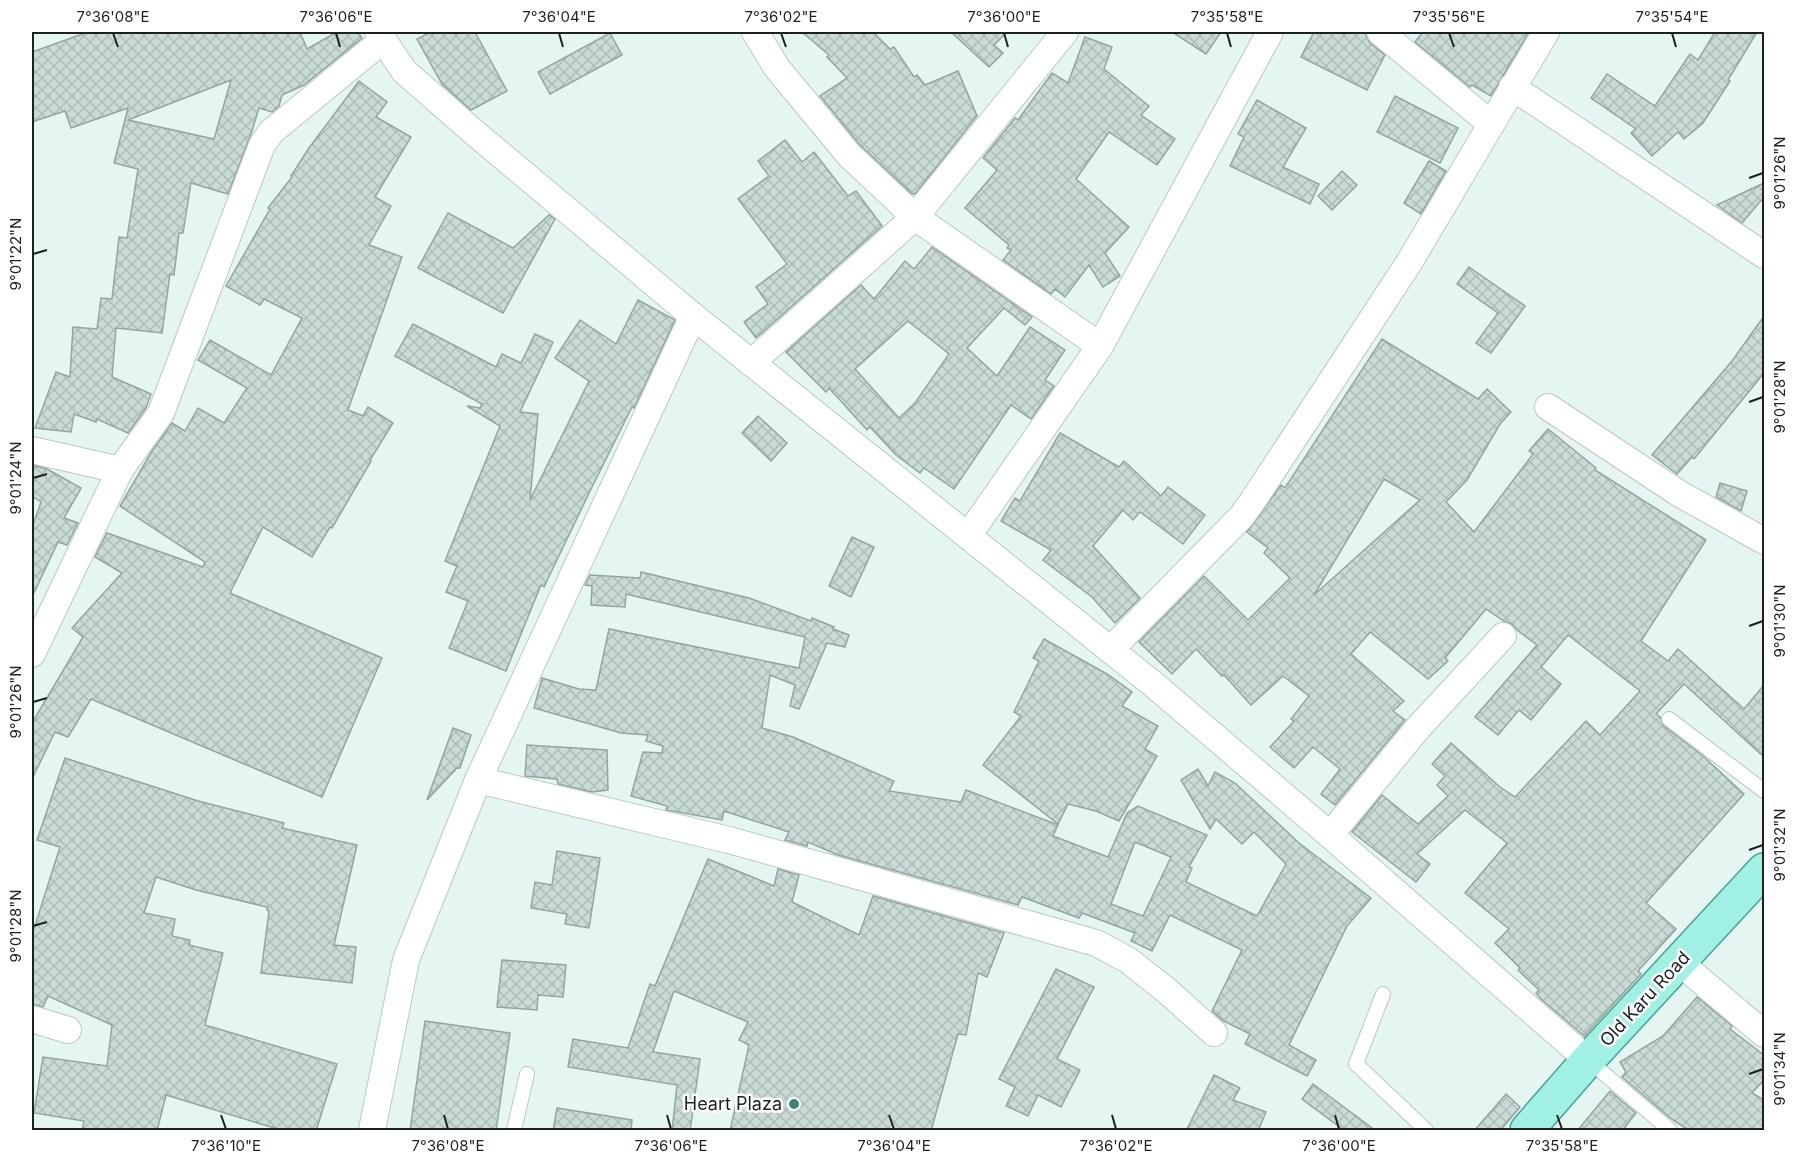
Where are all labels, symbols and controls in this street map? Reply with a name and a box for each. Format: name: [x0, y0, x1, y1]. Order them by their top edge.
text: 7°36'08"E: [76, 7, 150, 26]
text: 7°36'06"E: [299, 7, 373, 26]
text: 7°36'04"E: [522, 7, 596, 26]
text: 7°36'02"E: [744, 7, 818, 26]
text: 7°36'00"E: [967, 7, 1041, 26]
text: 7°35'58"E: [1191, 7, 1263, 26]
text: 7°35'56"E: [1413, 7, 1485, 26]
text: 7°35'54"E: [1635, 7, 1709, 26]
text: 9°01'26"N: [1770, 137, 1789, 209]
text: 9°01'22"N: [6, 218, 25, 290]
text: 9°01'28"N: [1770, 361, 1789, 433]
text: 9°01'24"N: [6, 441, 25, 515]
text: 9°01'30"N: [1770, 584, 1789, 658]
text: 9°01'26"N: [6, 666, 25, 738]
text: 9°01'32"N: [1770, 809, 1789, 881]
text: 9°01'28"N: [6, 890, 25, 962]
street label: Old Karu Road: [1595, 947, 1694, 1051]
text: 9°01'34"N: [1770, 1032, 1789, 1106]
place label: Heart Plaza: [684, 1093, 782, 1114]
marker: Heart Plaza: [787, 1097, 801, 1111]
text: 7°36'10"E: [191, 1136, 261, 1155]
text: 7°36'08"E: [411, 1136, 485, 1155]
text: 7°36'06"E: [634, 1136, 708, 1155]
text: 7°36'04"E: [857, 1136, 931, 1155]
text: 7°36'02"E: [1079, 1136, 1153, 1155]
text: 7°36'00"E: [1302, 1136, 1376, 1155]
text: 7°35'58"E: [1526, 1136, 1598, 1155]

